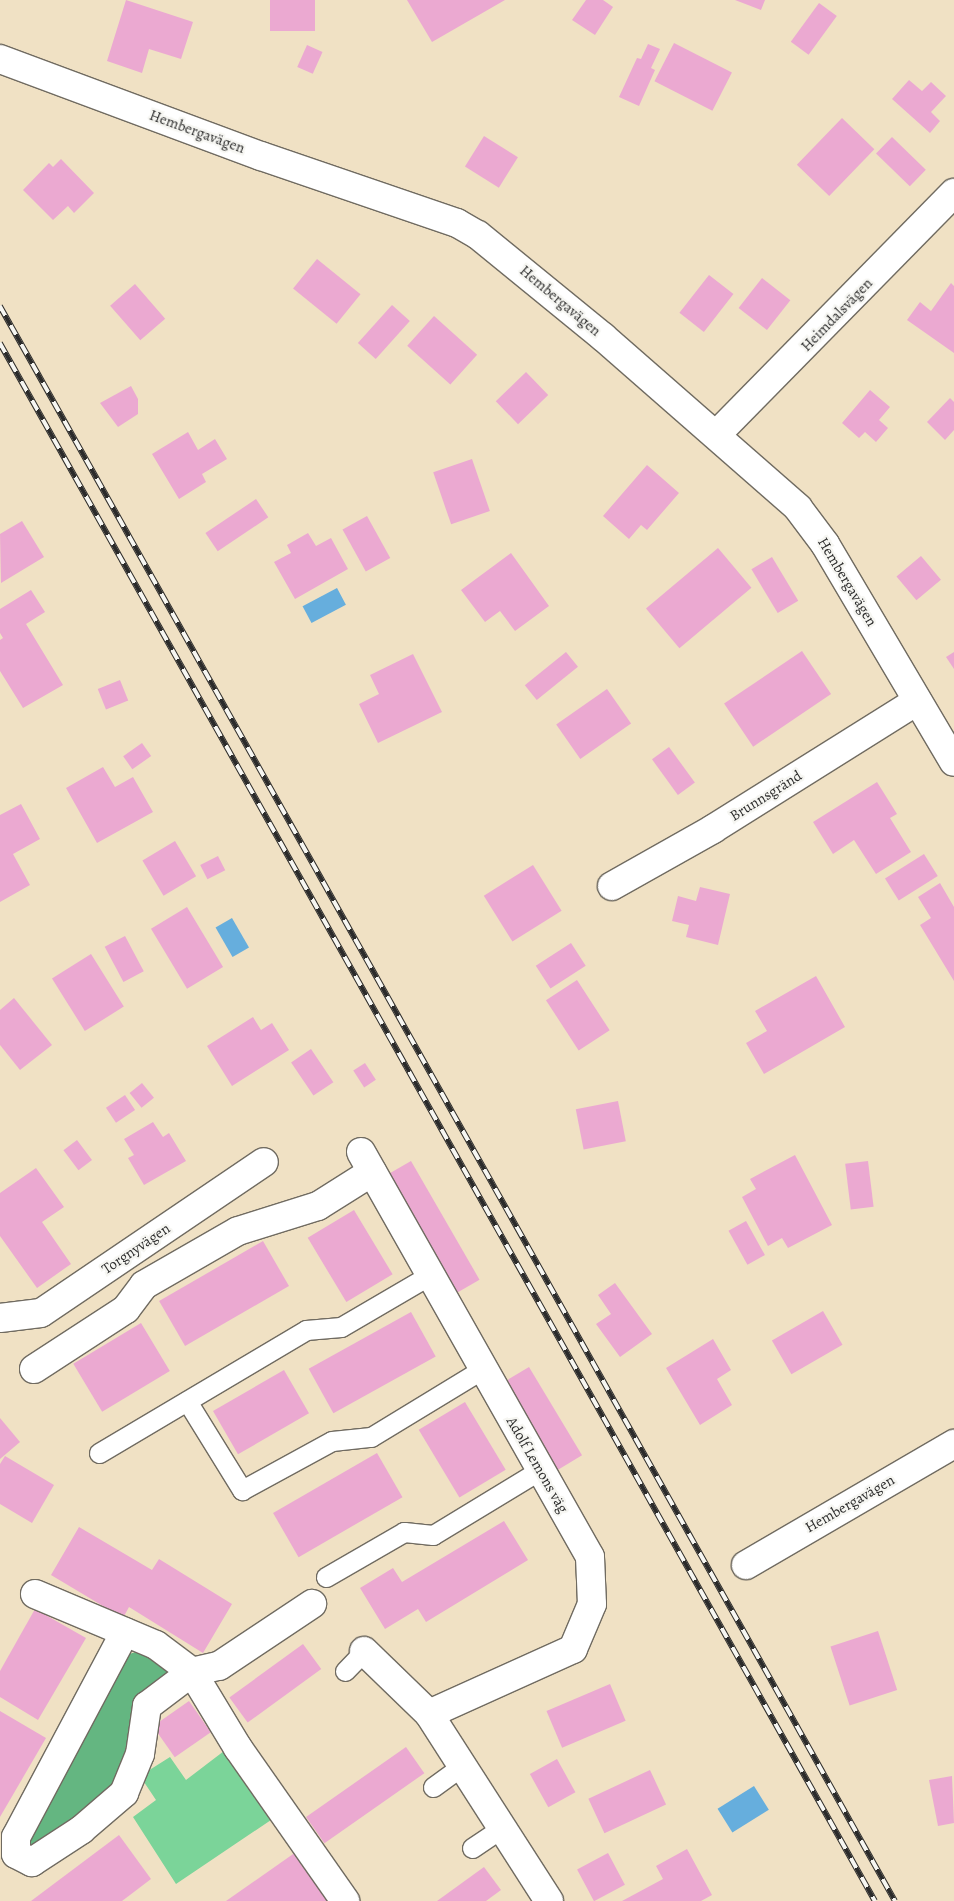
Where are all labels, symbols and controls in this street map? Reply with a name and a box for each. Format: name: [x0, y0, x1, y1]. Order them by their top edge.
street label: Hembergavägen: [147, 106, 247, 158]
street label: Hembergavägen: [516, 262, 604, 340]
street label: Heimdalsvägen: [798, 275, 876, 355]
street label: Hembergavägen: [813, 534, 881, 630]
street label: Brunnsgränd: [727, 767, 805, 825]
street label: Torgnyvägen: [98, 1220, 174, 1278]
street label: Adolf Lemons väg: [502, 1414, 572, 1516]
street label: Hembergavägen: [802, 1471, 898, 1537]

